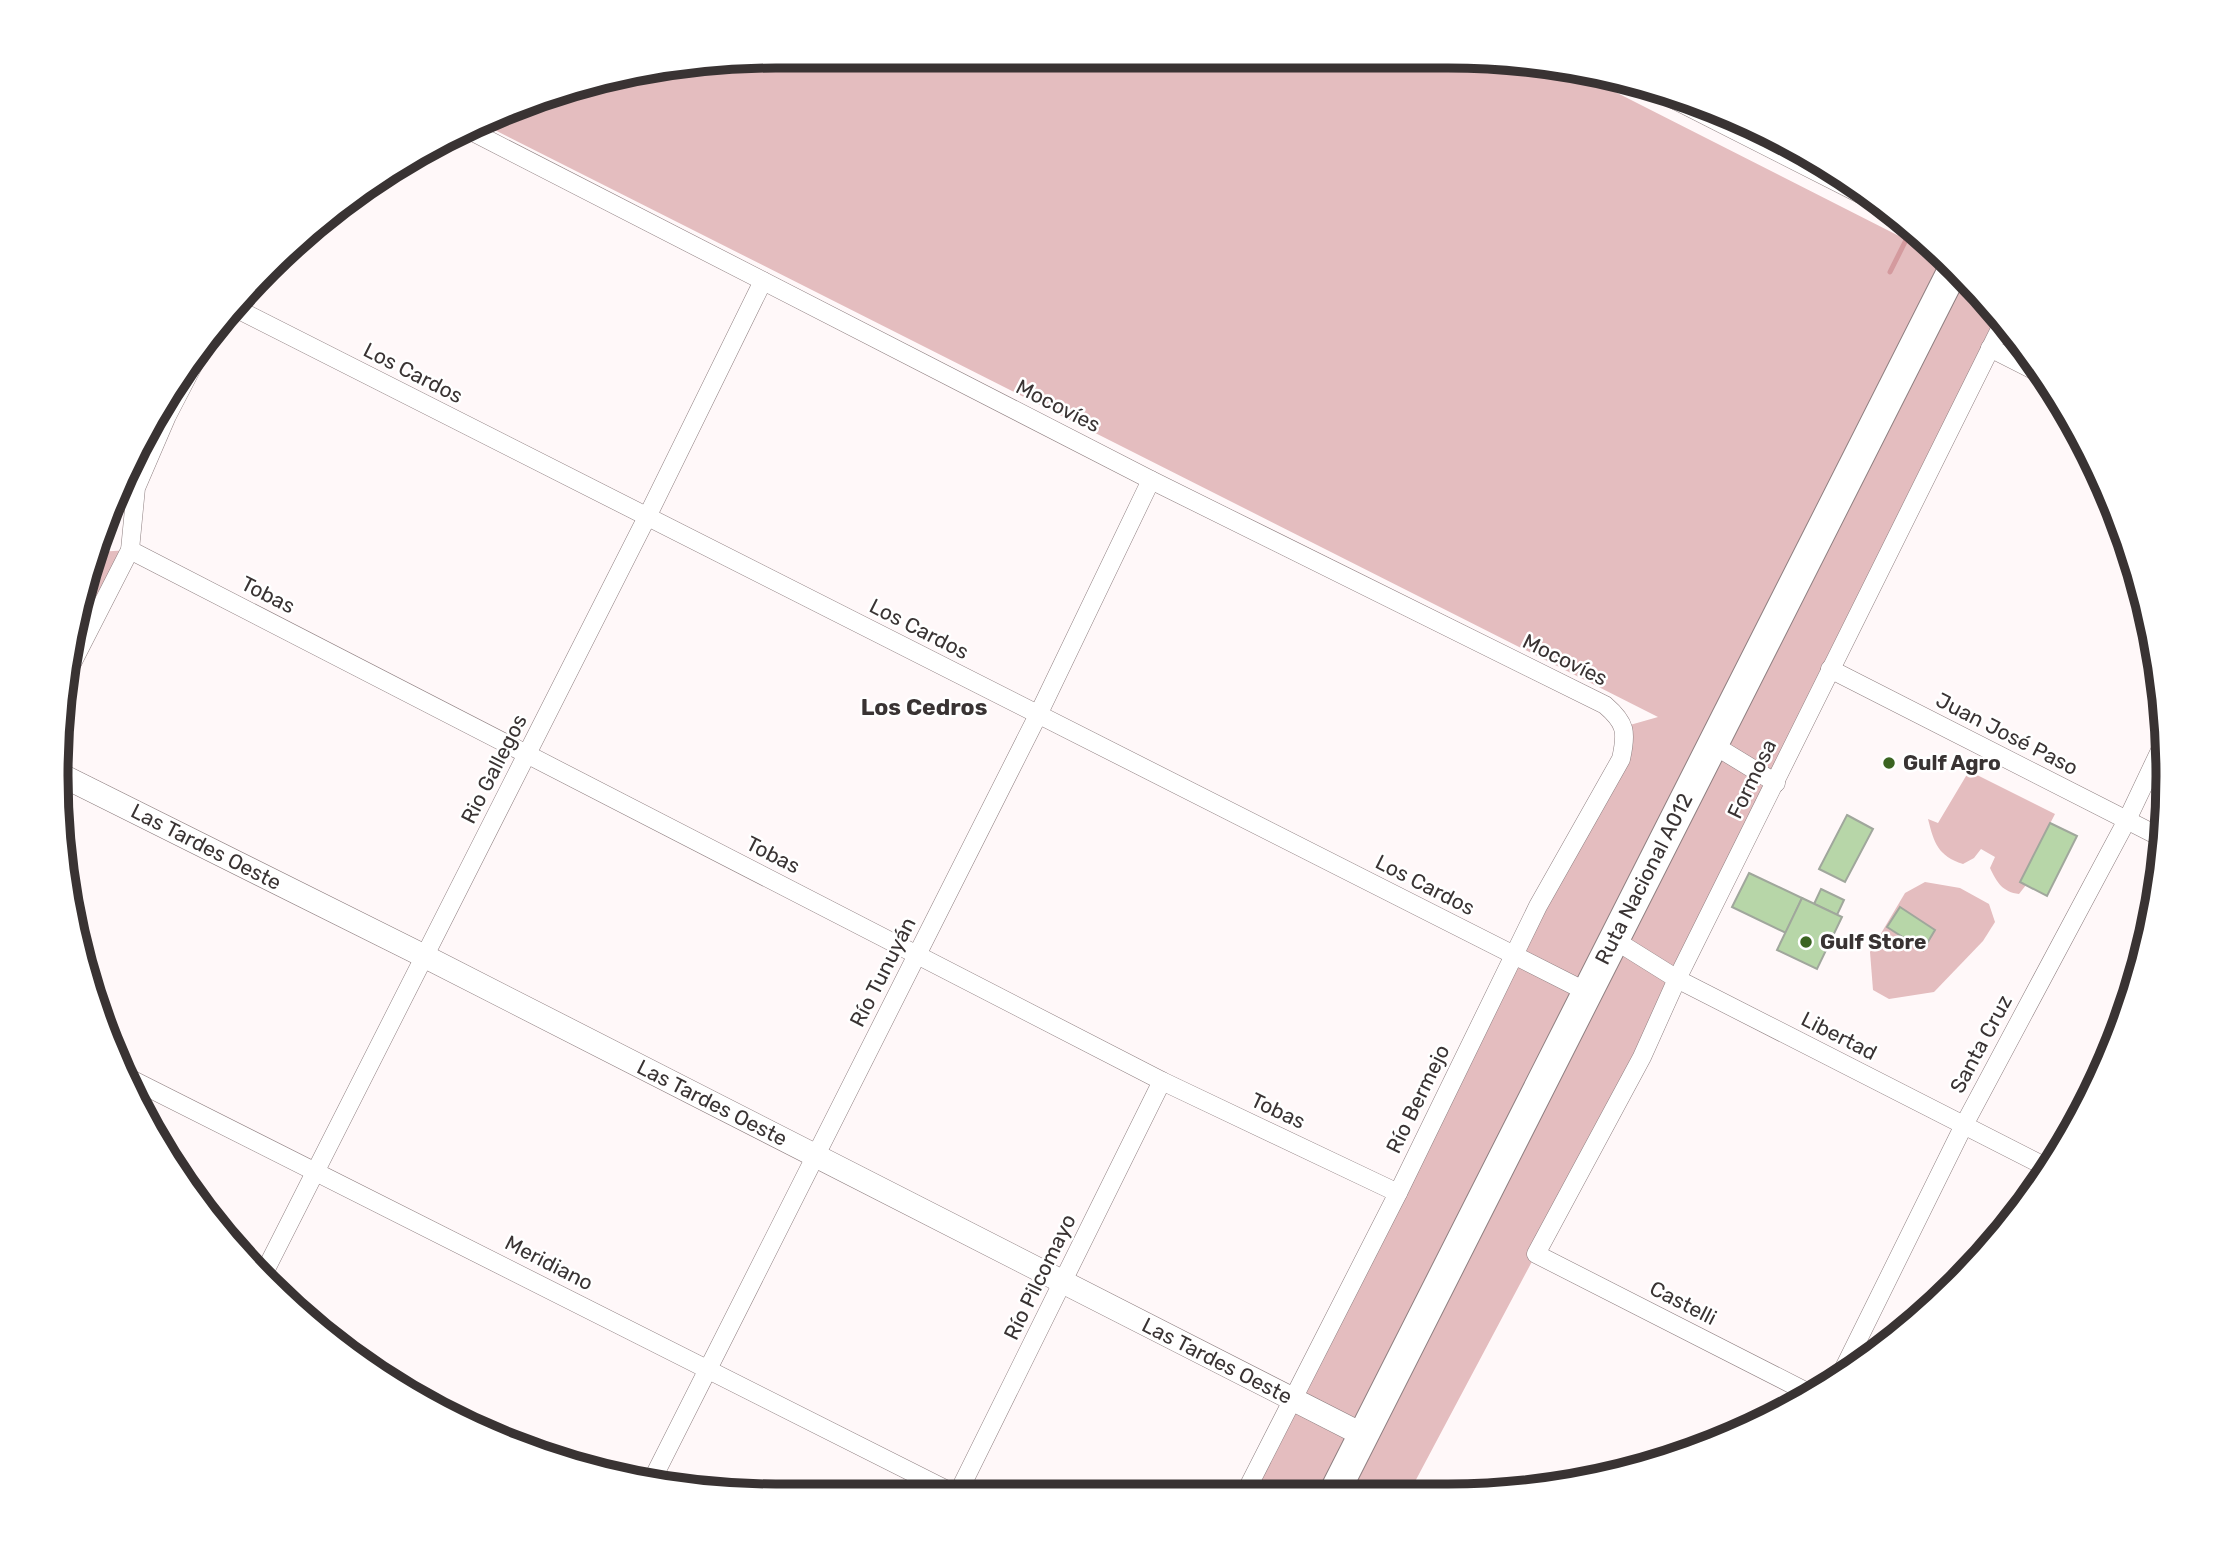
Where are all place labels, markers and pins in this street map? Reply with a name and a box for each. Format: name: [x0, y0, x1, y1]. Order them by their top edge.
place label: Gulf Agro: [1903, 750, 2001, 775]
marker: Gulf Agro: [1881, 755, 1897, 771]
place label: Gulf Store: [1820, 929, 1926, 954]
marker: Gulf Store: [1798, 934, 1814, 950]

